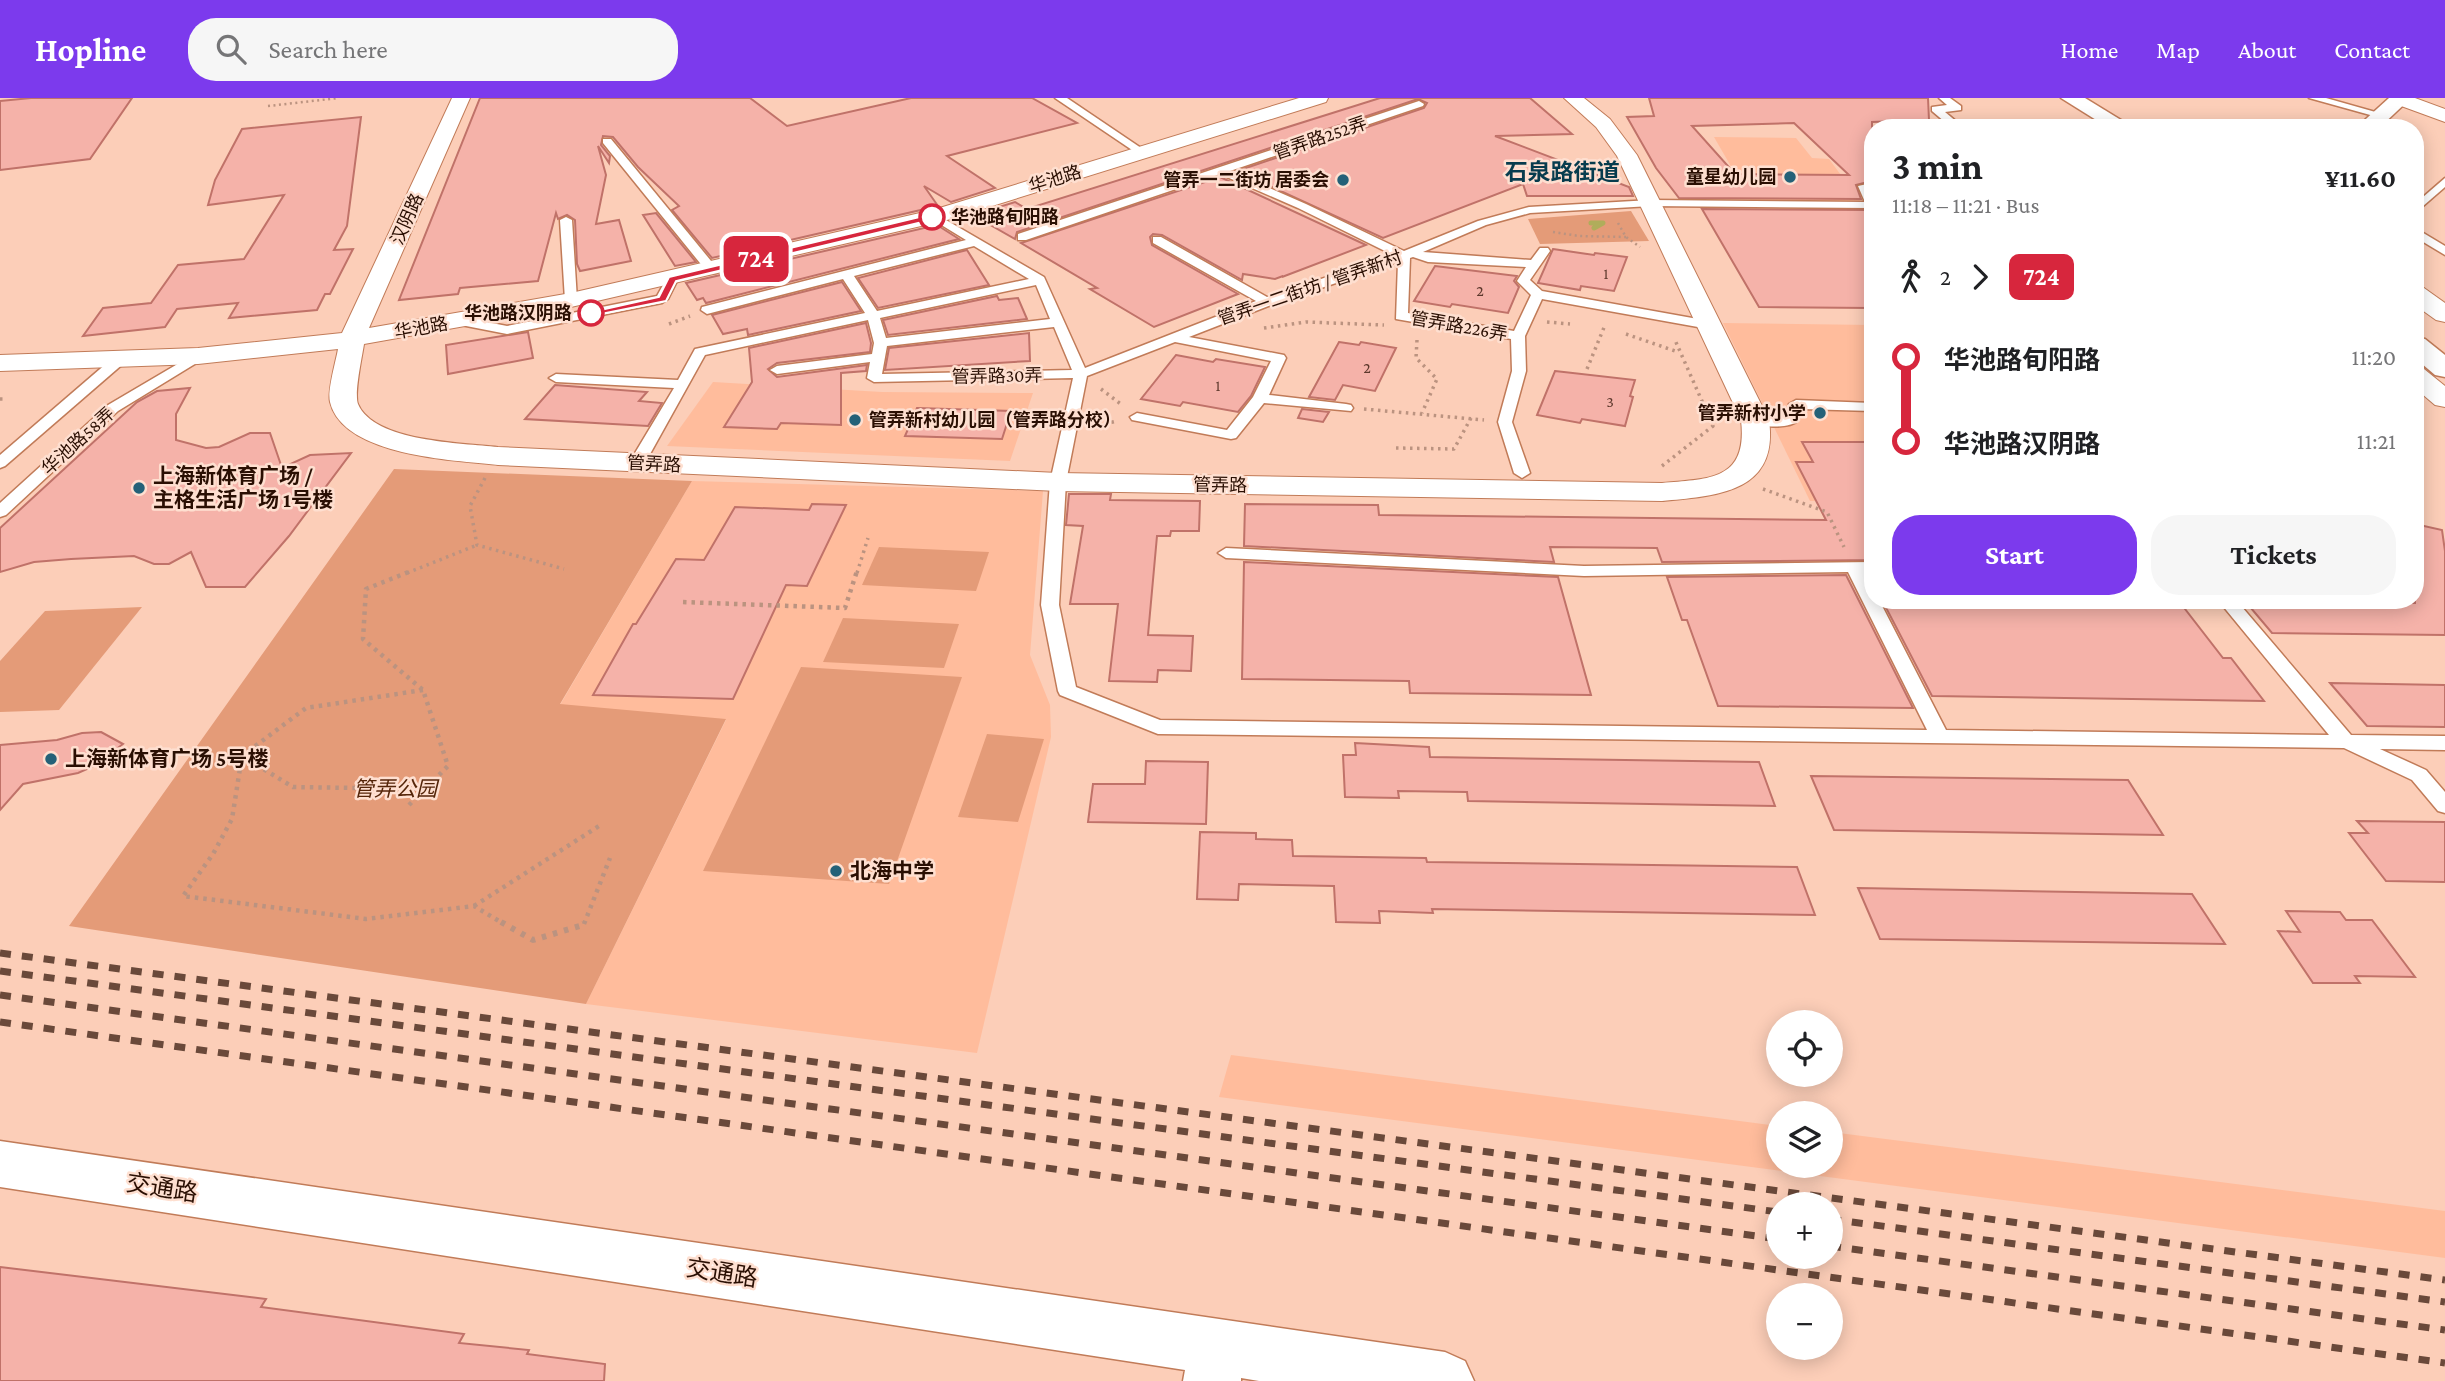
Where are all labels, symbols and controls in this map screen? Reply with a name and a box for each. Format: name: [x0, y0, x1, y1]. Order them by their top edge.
search box: [188, 18, 678, 81]
icon: search: [212, 30, 250, 68]
text: Hopline: [35, 31, 146, 68]
text: Search here: [268, 35, 388, 64]
text: Home: [2061, 36, 2118, 63]
text: Map: [2156, 36, 2200, 63]
text: About: [2238, 36, 2296, 63]
text: Contact: [2334, 36, 2410, 63]
street label: 管弄路252弄: [1271, 113, 1369, 163]
text: 3 min: [1892, 145, 1983, 187]
district label: 石泉路街道: [1505, 159, 1620, 185]
street label: 华池路: [1026, 162, 1084, 196]
text: ¥11.60: [2325, 164, 2396, 193]
place label: 童星幼儿园: [1686, 166, 1776, 187]
marker: 童星幼儿园: [1782, 169, 1798, 185]
place label: 管弄一二街坊 居委会: [1164, 170, 1329, 190]
marker: 管弄一二街坊 居委会: [1335, 172, 1351, 188]
street label: 汉阴路: [387, 190, 427, 248]
text: 11:18 – 11:21 · Bus: [1892, 192, 2039, 218]
marker: 华池路旬阳路: [919, 204, 945, 230]
place label: 华池路旬阳路: [951, 207, 1059, 227]
line badge: 724: [716, 236, 796, 282]
text: 724: [738, 245, 774, 272]
street label: 管弄一二街坊 / 管弄新村: [1215, 247, 1405, 329]
icon: walk: [1892, 258, 1930, 296]
icon: forward: [1961, 258, 1999, 296]
text: 724: [2023, 263, 2060, 290]
text: 2: [1940, 264, 1951, 290]
house number: 1: [1603, 265, 1609, 282]
house number: 2: [1476, 282, 1484, 299]
marker: 华池路汉阴路: [578, 300, 604, 326]
place label: 华池路汉阴路: [464, 303, 572, 323]
street label: 管弄路226弄: [1409, 308, 1509, 344]
street label: 华池路: [393, 313, 449, 343]
text: 11:20: [2352, 344, 2396, 370]
text: 华池路旬阳路: [1944, 346, 2100, 375]
house number: 2: [1363, 359, 1371, 376]
street label: 管弄路30弄: [951, 365, 1043, 387]
house number: 1: [1215, 377, 1221, 394]
house number: 3: [1606, 393, 1614, 410]
street label: 华池路58弄: [38, 403, 118, 479]
place label: 管弄新村小学: [1698, 403, 1806, 423]
marker: 管弄新村小学: [1812, 405, 1828, 421]
place label: 管弄新村幼儿园（管弄路分校）: [869, 410, 1121, 430]
marker: 管弄新村幼儿园（管弄路分校）: [847, 412, 863, 428]
text: 11:21: [2357, 428, 2396, 454]
text: 华池路汉阴路: [1944, 430, 2100, 459]
street label: 管弄路: [627, 453, 681, 475]
place label: 上海新体育广场 / 主格生活广场 1号楼: [153, 464, 333, 512]
street label: 管弄路: [1193, 475, 1247, 495]
marker: 上海新体育广场 / 主格生活广场 1号楼: [131, 480, 147, 496]
button: Start: [1892, 515, 2137, 595]
button: Tickets: [2151, 515, 2396, 595]
place label: 上海新体育广场 5号楼: [65, 747, 268, 771]
marker: 上海新体育广场 5号楼: [43, 751, 59, 767]
park label: 管弄公园: [353, 777, 440, 801]
place label: 北海中学: [850, 859, 934, 883]
marker: 北海中学: [828, 863, 844, 879]
map controls: [1766, 1010, 1843, 1360]
button: locate: [1766, 1010, 1843, 1087]
button: layers: [1766, 1101, 1843, 1178]
street label: 交通路: [124, 1169, 200, 1206]
button: +: [1766, 1192, 1843, 1269]
street label: 交通路: [684, 1254, 760, 1291]
button: −: [1766, 1283, 1843, 1360]

